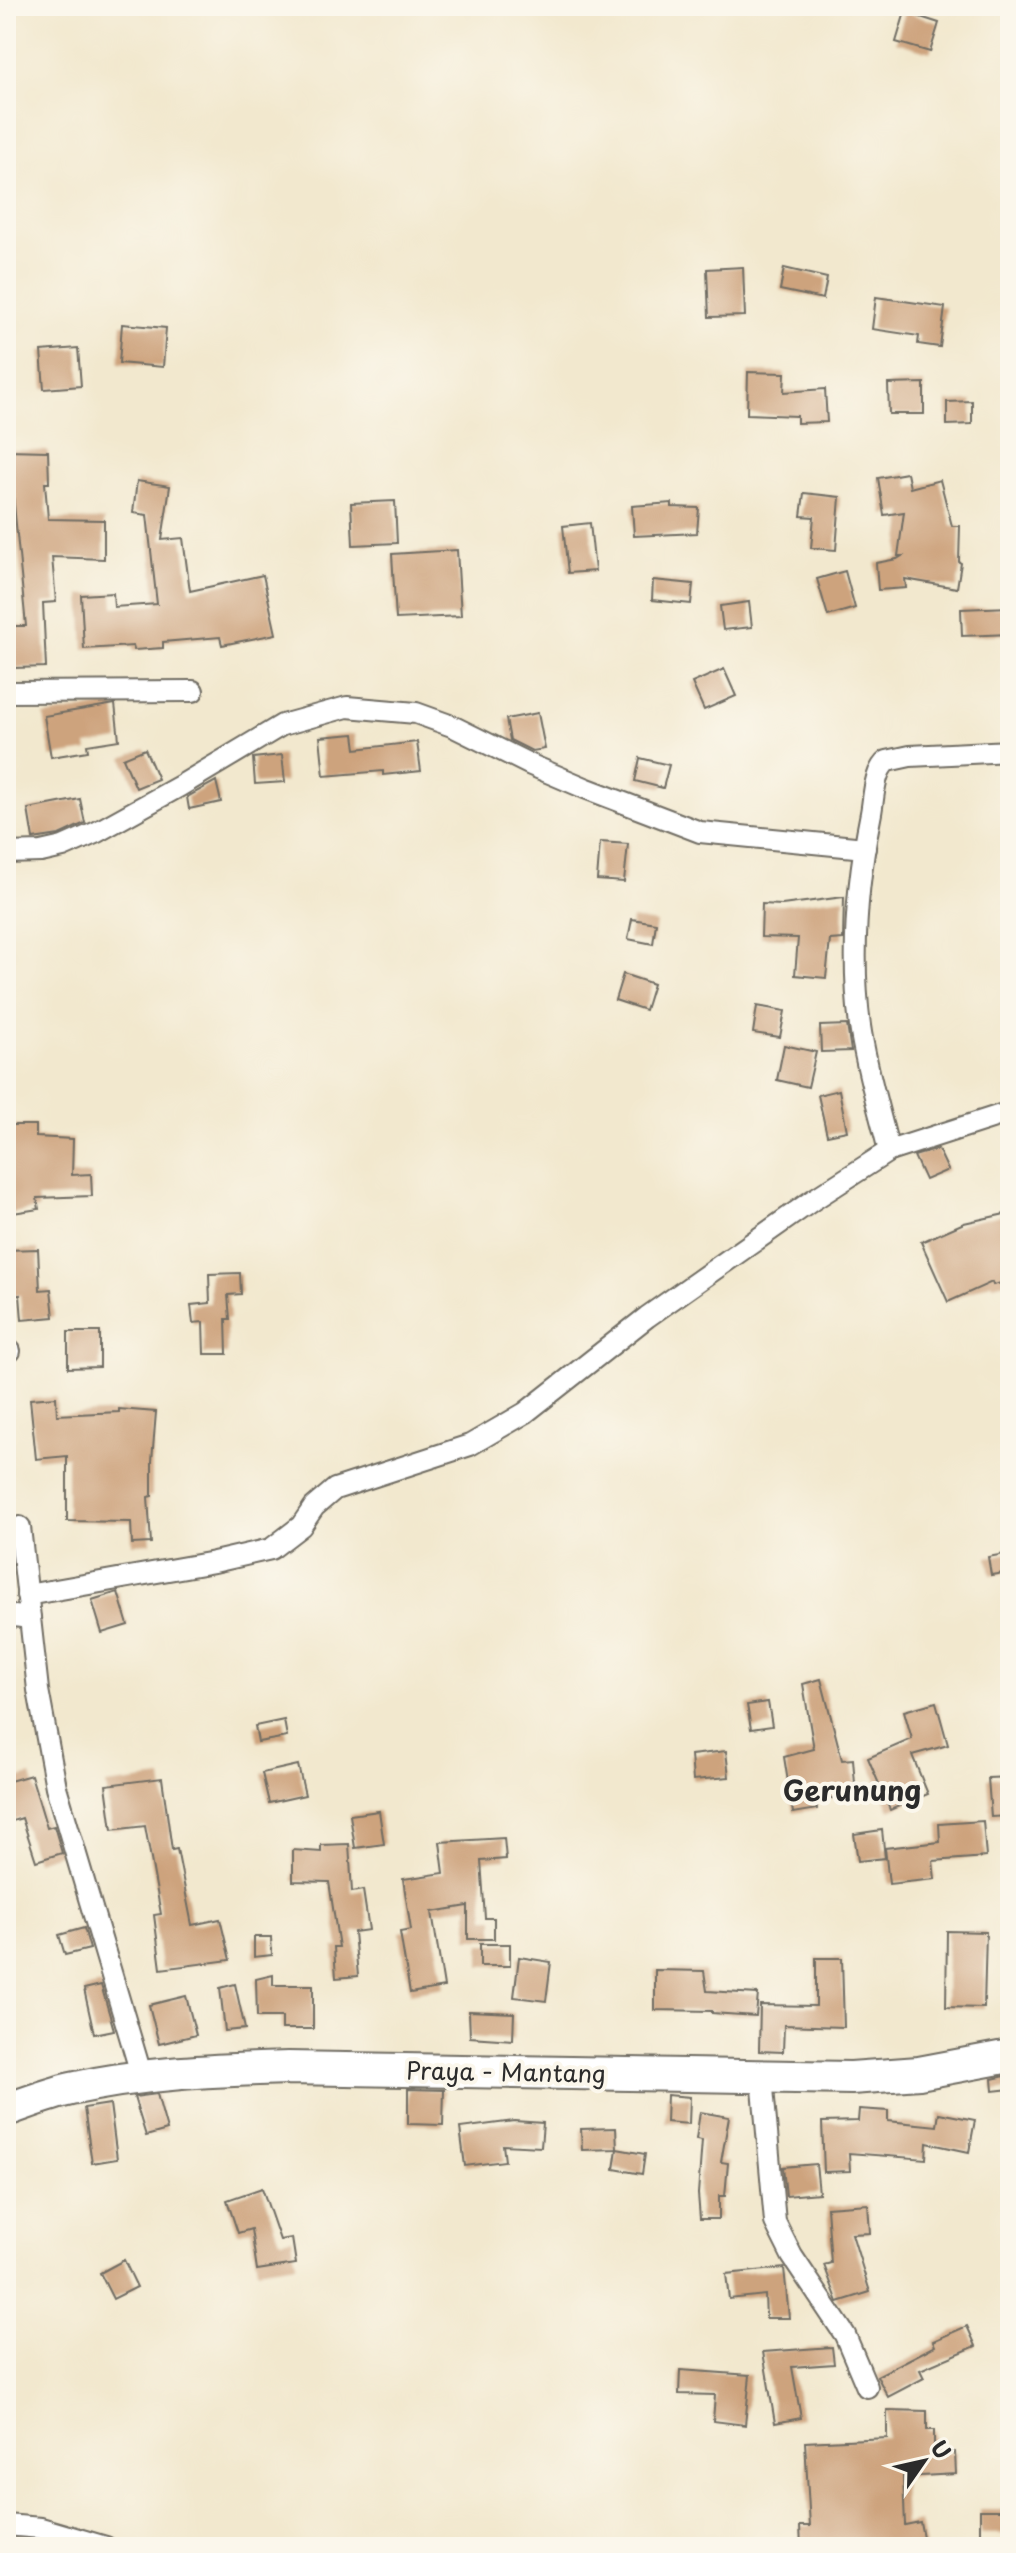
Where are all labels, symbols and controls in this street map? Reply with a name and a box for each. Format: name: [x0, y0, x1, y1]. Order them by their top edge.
district label: Gerunung: [783, 1768, 921, 1811]
street label: Praya - Mantang: [406, 2051, 606, 2091]
north arrow: [884, 2421, 964, 2501]
text: U: [923, 2433, 960, 2465]

